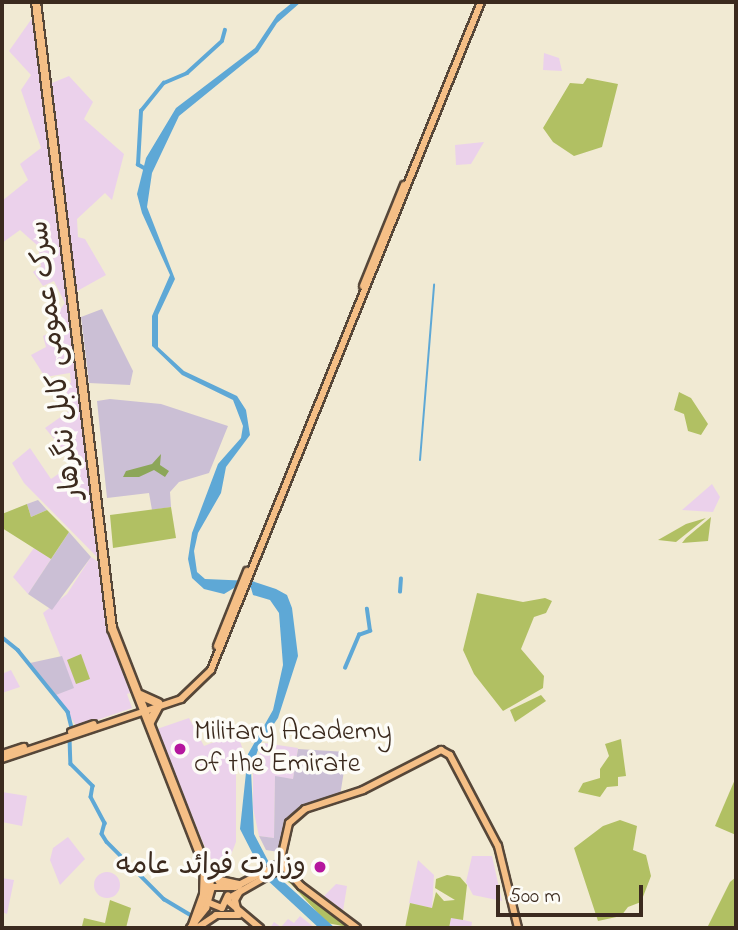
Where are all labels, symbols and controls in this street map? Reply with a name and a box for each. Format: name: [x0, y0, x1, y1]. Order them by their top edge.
street label: سرک عمومی کابل ننگرهار: [23, 218, 91, 502]
place label: Military Academy of the Emirate: [194, 716, 392, 782]
marker: Military Academy of the Emirate: [172, 741, 188, 757]
place label: وزارت فوائد عامه: [116, 850, 306, 884]
marker: وزارت فوائد عامه: [312, 859, 328, 875]
scale bar: [500, 870, 647, 914]
text: 500 m: [509, 882, 561, 912]

